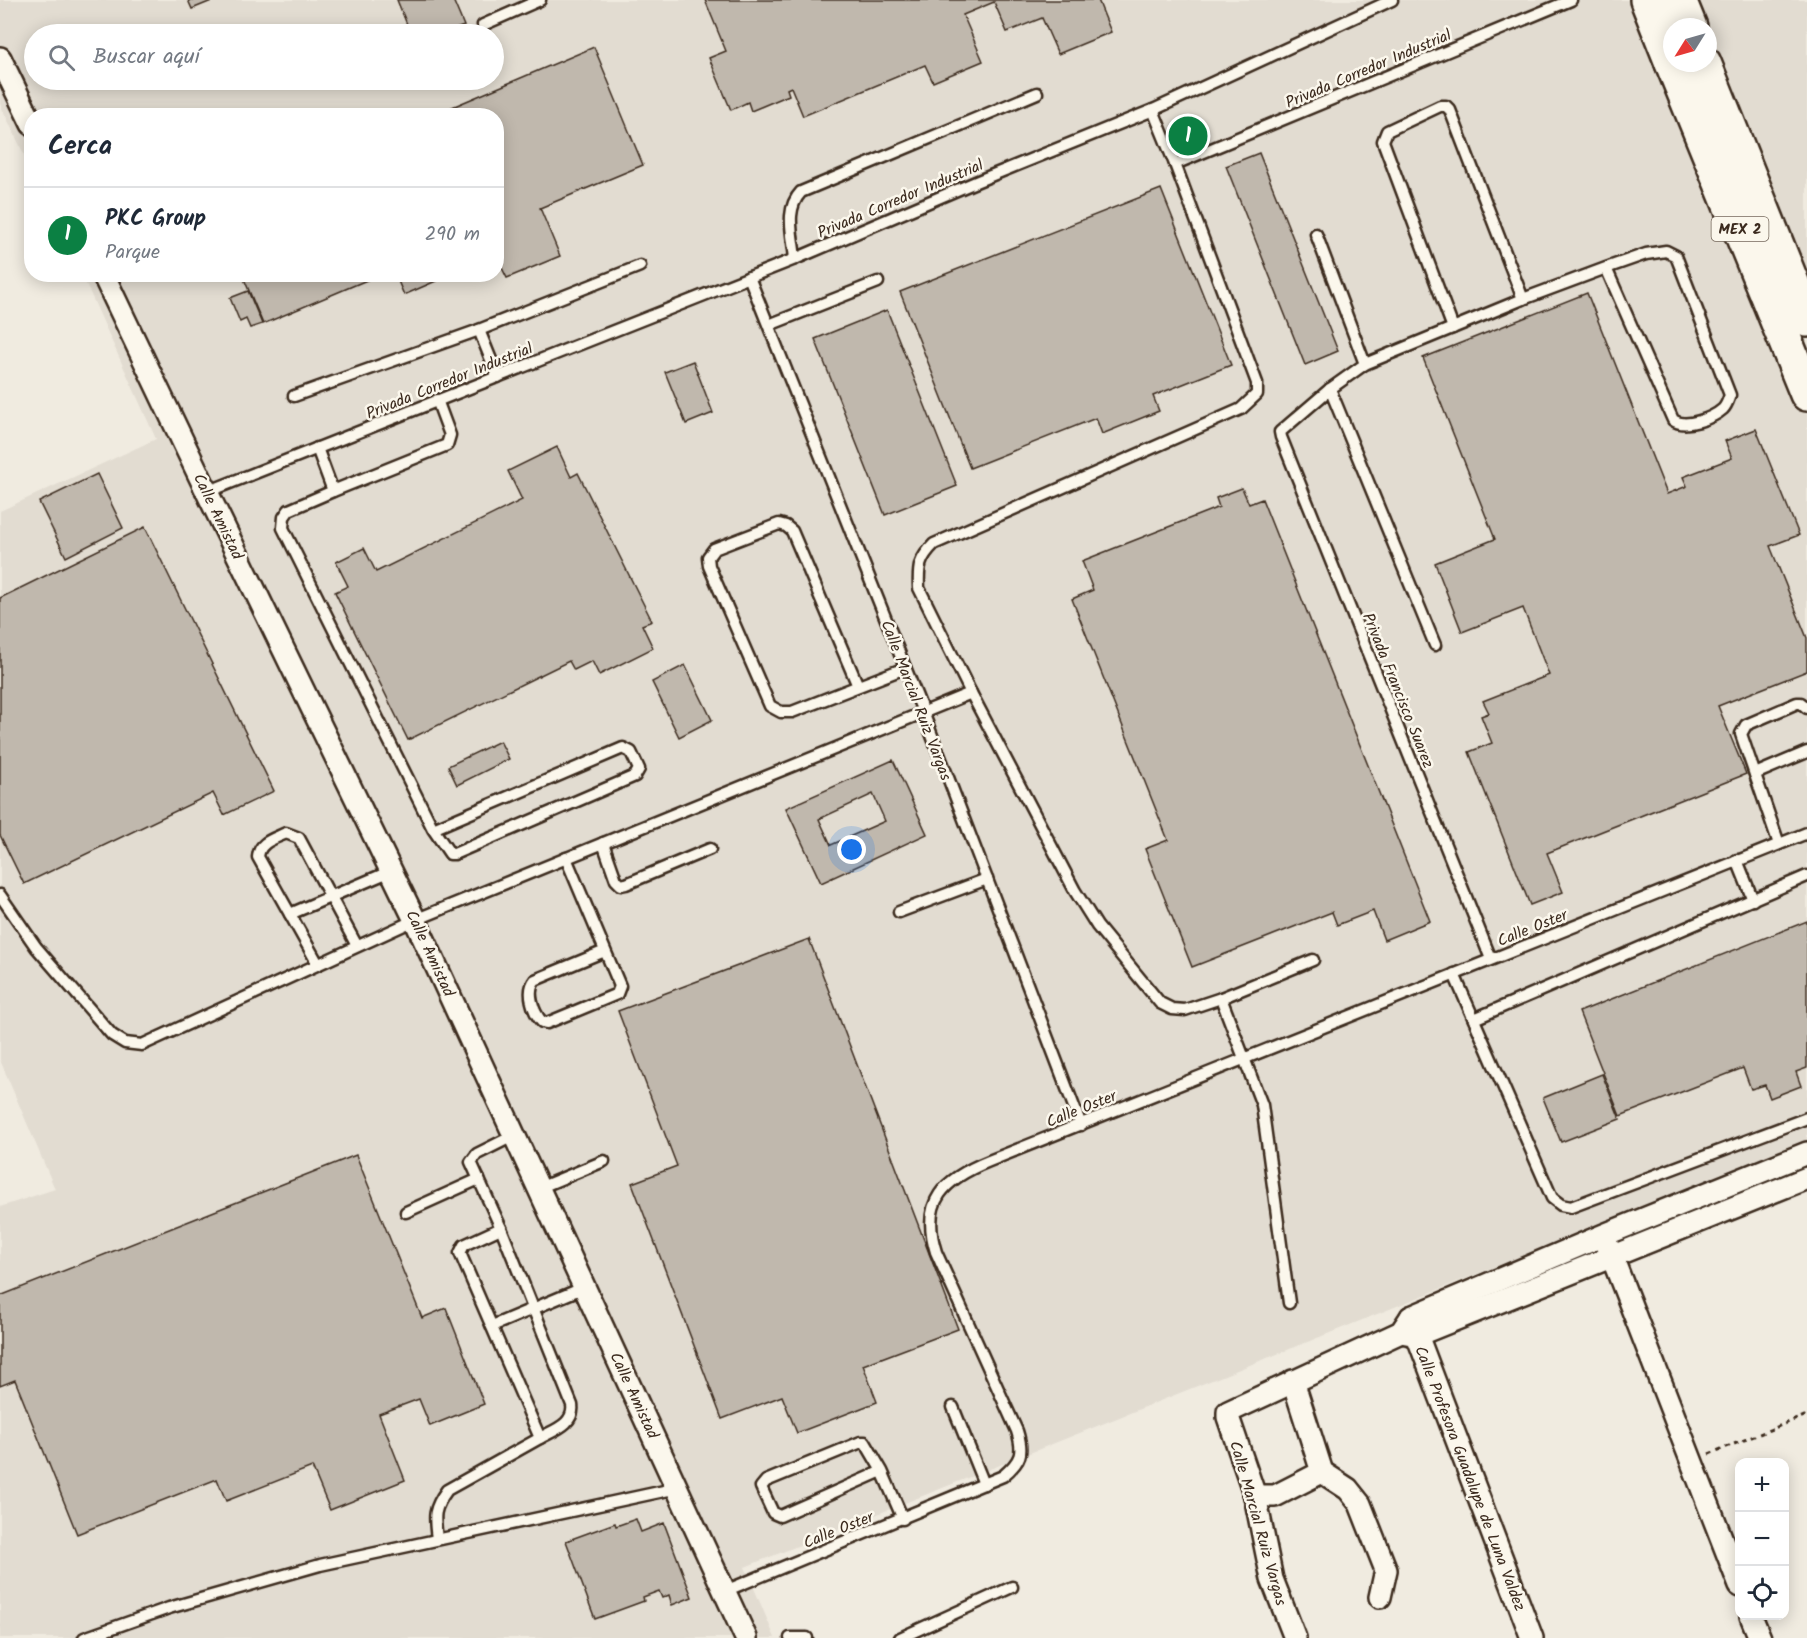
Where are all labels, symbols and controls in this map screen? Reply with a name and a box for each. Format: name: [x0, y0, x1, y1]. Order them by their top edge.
north arrow: [1663, 18, 1717, 72]
street label: Privada Corredor Industrial: [1282, 23, 1456, 116]
search box: [24, 24, 504, 90]
text: Buscar aquí: [93, 40, 200, 75]
icon: search: [45, 41, 78, 74]
pin: 1: [1168, 114, 1208, 158]
text: Cerca: [48, 126, 112, 168]
street label: Privada Corredor Industrial: [814, 153, 988, 246]
text: PKC Group: [105, 202, 206, 237]
road number: MEX 2: [1712, 217, 1768, 241]
text: 1: [64, 219, 71, 251]
text: 290 m: [425, 219, 480, 251]
text: Parque: [105, 237, 160, 269]
street label: Privada Corredor Industrial: [362, 336, 537, 426]
street label: Calle Amistad: [186, 469, 250, 565]
street label: Privada Francisco Suarez: [1355, 609, 1440, 772]
street label: Calle Marcial Ruiz Vargas: [873, 617, 958, 785]
your location: [837, 835, 866, 864]
street label: Calle Oster: [1494, 902, 1573, 954]
street label: Calle Amistad: [399, 906, 461, 1002]
street label: Calle Oster: [1043, 1083, 1122, 1135]
street label: Calle Profesora Guadalupe de Luna Valdez: [1407, 1342, 1532, 1615]
street label: Calle Amistad: [603, 1348, 665, 1444]
street label: Calle Marcial Ruiz Vargas: [1222, 1438, 1293, 1609]
map controls: [1735, 1458, 1789, 1620]
button: +: [1735, 1458, 1789, 1512]
street label: Calle Oster: [800, 1504, 879, 1556]
button: −: [1735, 1512, 1789, 1566]
button: locate: [1735, 1566, 1789, 1620]

